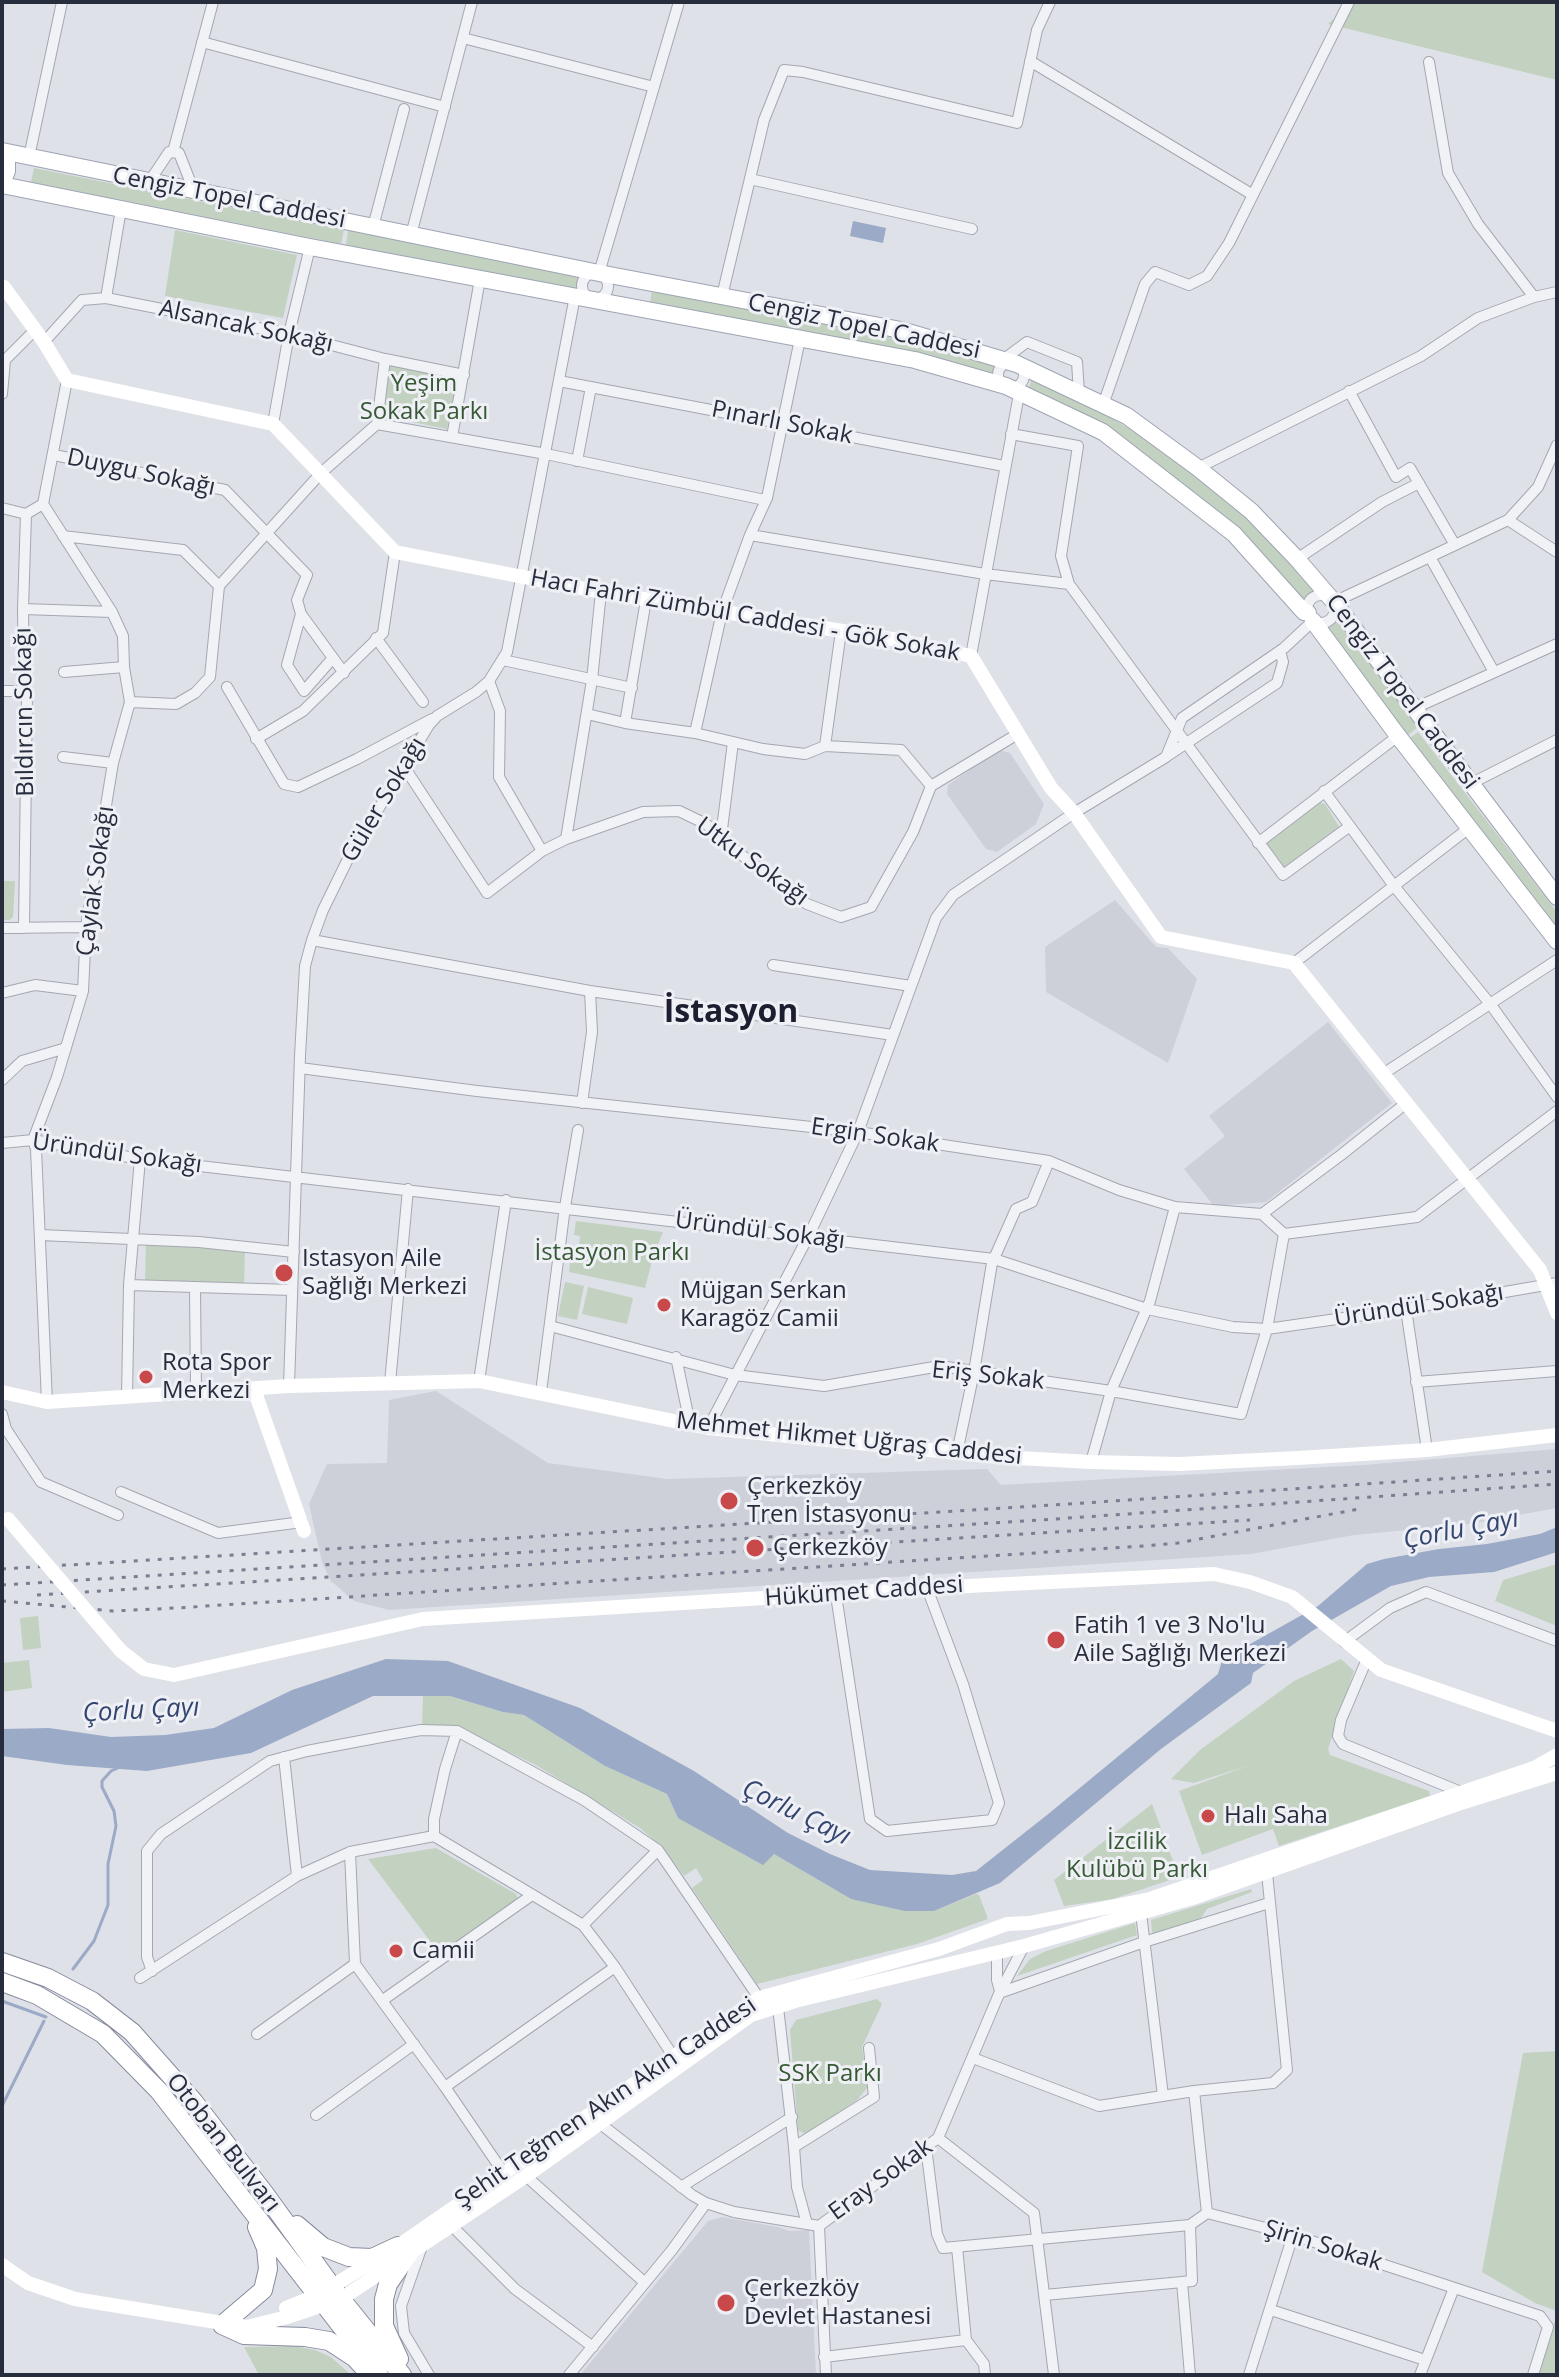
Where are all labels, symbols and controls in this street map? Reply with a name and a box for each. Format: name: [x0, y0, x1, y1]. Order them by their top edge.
street label: Cengiz Topel Caddesi: [110, 161, 348, 235]
street label: Cengiz Topel Caddesi: [745, 288, 983, 366]
street label: Alsancak Sokağı: [156, 295, 336, 359]
park label: Yeşim Sokak Parkı: [360, 370, 488, 426]
street label: Pınarlı Sokak: [709, 395, 855, 451]
street label: Duygu Sokağı: [64, 443, 218, 503]
street label: Hacı Fahri Zümbül Caddesi - Gök Sokak: [528, 564, 962, 668]
street label: Cengiz Topel Caddesi: [1319, 589, 1485, 795]
street label: Bıldırcın Sokağı: [9, 627, 41, 797]
street label: Güler Sokağı: [336, 732, 432, 868]
street label: Çaylak Sokağı: [71, 804, 121, 958]
street label: Utku Sokağı: [690, 811, 814, 913]
district label: İstasyon: [664, 994, 798, 1032]
street label: Ergin Sokak: [809, 1113, 941, 1159]
street label: Üründül Sokağı: [30, 1128, 204, 1180]
street label: Üründül Sokağı: [673, 1206, 847, 1256]
park label: İstasyon Parkı: [534, 1239, 690, 1267]
place label: Istasyon Aile Sağlığı Merkezi: [302, 1245, 467, 1301]
marker: Istasyon Aile Sağlığı Merkezi: [273, 1262, 295, 1284]
place label: Müjgan Serkan Karagöz Camii: [680, 1277, 847, 1333]
street label: Üründül Sokağı: [1332, 1278, 1506, 1334]
marker: Müjgan Serkan Karagöz Camii: [655, 1296, 673, 1314]
place label: Rota Spor Merkezi: [162, 1349, 271, 1405]
street label: Eriş Sokak: [930, 1356, 1046, 1396]
marker: Rota Spor Merkezi: [137, 1368, 155, 1386]
street label: Mehmet Hikmet Uğraş Caddesi: [675, 1407, 1023, 1471]
place label: Çerkezköy Tren İstasyonu: [747, 1473, 912, 1529]
marker: Çerkezköy Tren İstasyonu: [718, 1490, 740, 1512]
water label: Çorlu Çayı: [1401, 1504, 1521, 1556]
place label: Çerkezköy: [773, 1534, 888, 1562]
marker: Çerkezköy: [744, 1537, 766, 1559]
street label: Hükümet Caddesi: [764, 1571, 964, 1613]
place label: Fatih 1 ve 3 No'lu Aile Sağlığı Merkezi: [1074, 1612, 1286, 1668]
marker: Fatih 1 ve 3 No'lu Aile Sağlığı Merkezi: [1045, 1629, 1067, 1651]
water label: Çorlu Çayı: [82, 1692, 200, 1730]
water label: Çorlu Çayı: [737, 1773, 855, 1853]
place label: Halı Saha: [1224, 1802, 1328, 1830]
marker: Halı Saha: [1199, 1807, 1217, 1825]
park label: İzcilik Kulübü Parkı: [1066, 1828, 1208, 1884]
place label: Camii: [412, 1937, 475, 1965]
marker: Camii: [387, 1942, 405, 1960]
street label: Şehit Teğmen Akın Akın Caddesi: [450, 1991, 762, 2215]
park label: SSK Parkı: [778, 2060, 882, 2088]
street label: Otoban Bulvarı: [160, 2068, 286, 2218]
street label: Eray Sokak: [824, 2133, 938, 2227]
street label: Şirin Sokak: [1260, 2214, 1386, 2278]
place label: Çerkezköy Devlet Hastanesi: [744, 2275, 931, 2331]
marker: Çerkezköy Devlet Hastanesi: [715, 2292, 737, 2314]

